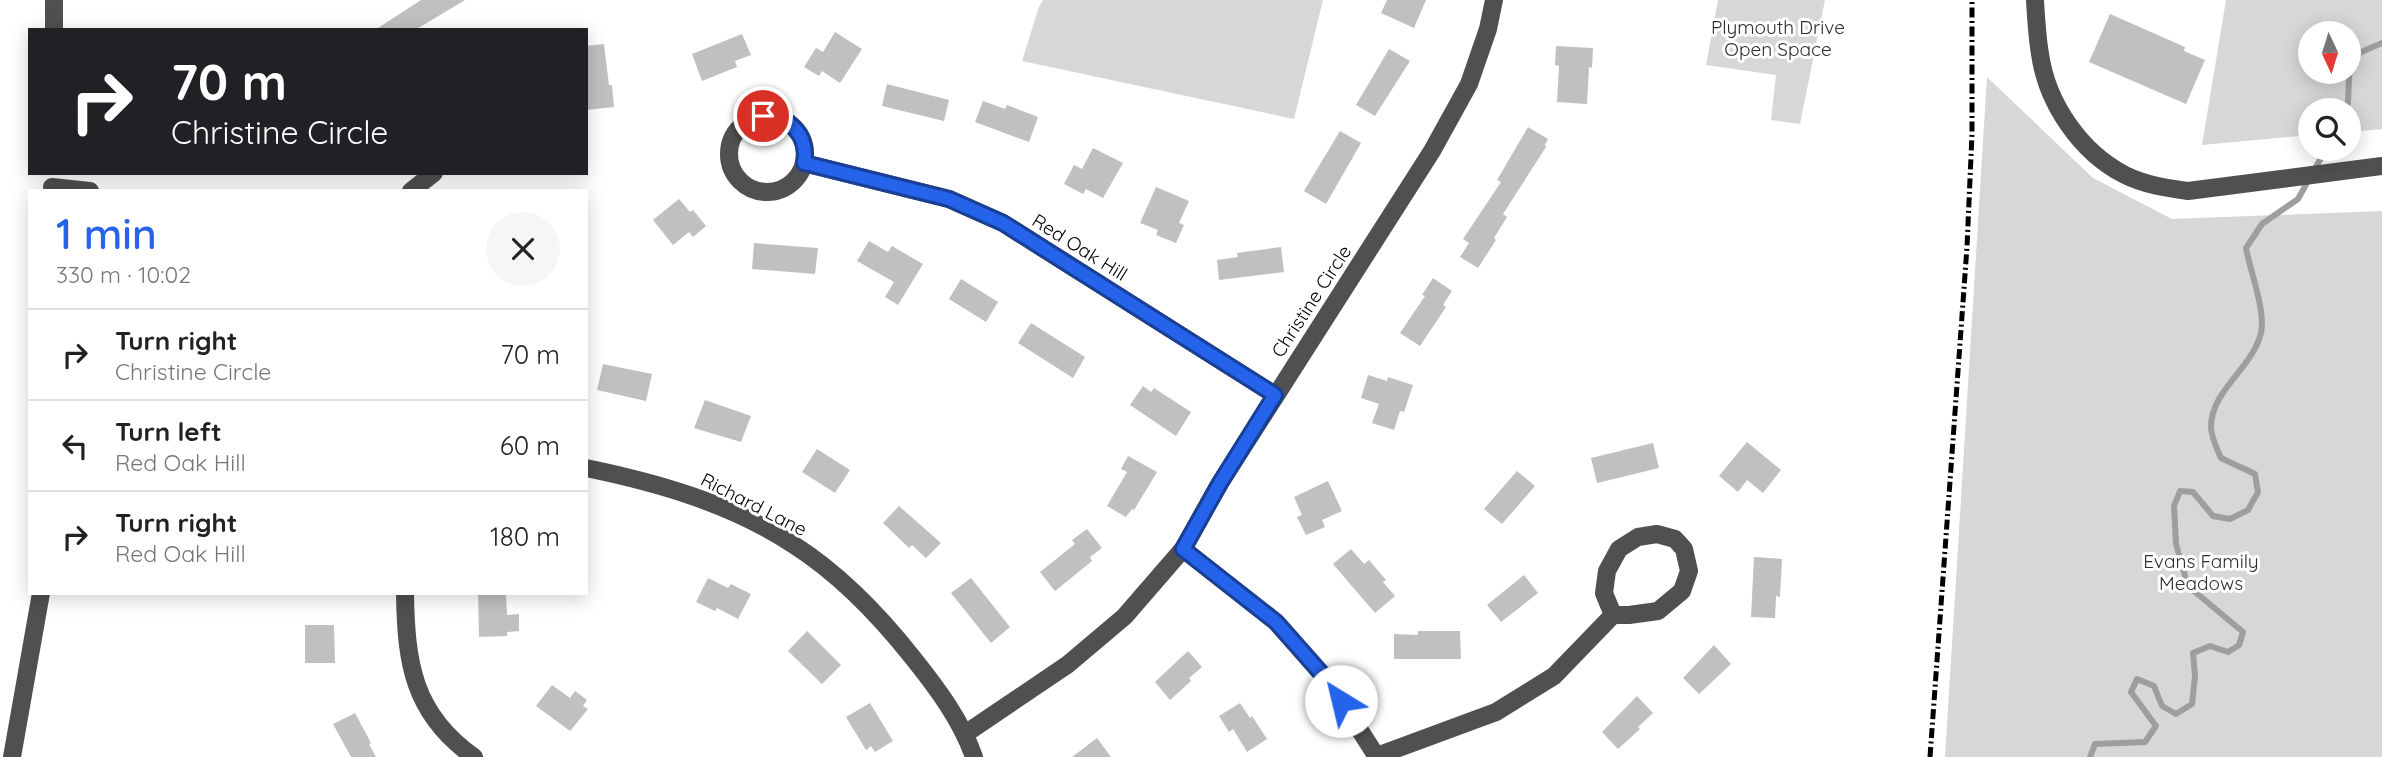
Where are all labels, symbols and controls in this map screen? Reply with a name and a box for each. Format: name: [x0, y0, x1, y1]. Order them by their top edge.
park label: Plymouth Drive Open Space: [1711, 15, 1845, 61]
north arrow: [2298, 21, 2361, 84]
map controls: [2298, 21, 2361, 161]
text: 70 m: [171, 51, 287, 112]
icon: right: [56, 56, 147, 147]
pin: [733, 86, 793, 146]
icon: arrive: [744, 97, 782, 135]
button: search: [2298, 98, 2361, 161]
text: Christine Circle: [171, 112, 388, 152]
text: 1 min: [56, 207, 157, 260]
street label: Red Oak Hill: [1028, 208, 1132, 286]
button: close: [486, 212, 560, 286]
street label: Christine Circle: [1266, 240, 1356, 362]
text: 330 m · 10:02: [56, 260, 191, 289]
text: Turn right: [115, 324, 237, 357]
icon: right: [56, 336, 94, 374]
text: 70 m: [500, 338, 560, 371]
text: Christine Circle: [115, 357, 271, 386]
text: Turn left: [115, 415, 222, 448]
icon: left: [56, 427, 94, 465]
text: 60 m: [500, 429, 560, 462]
text: Red Oak Hill: [115, 448, 246, 477]
street label: Richard Lane: [697, 467, 811, 541]
text: Turn right: [115, 506, 237, 539]
icon: right: [56, 518, 94, 556]
text: 180 m: [490, 520, 560, 553]
text: Red Oak Hill: [115, 539, 246, 568]
park label: Evans Family Meadows: [2143, 549, 2259, 595]
position arrow: [1304, 664, 1378, 738]

